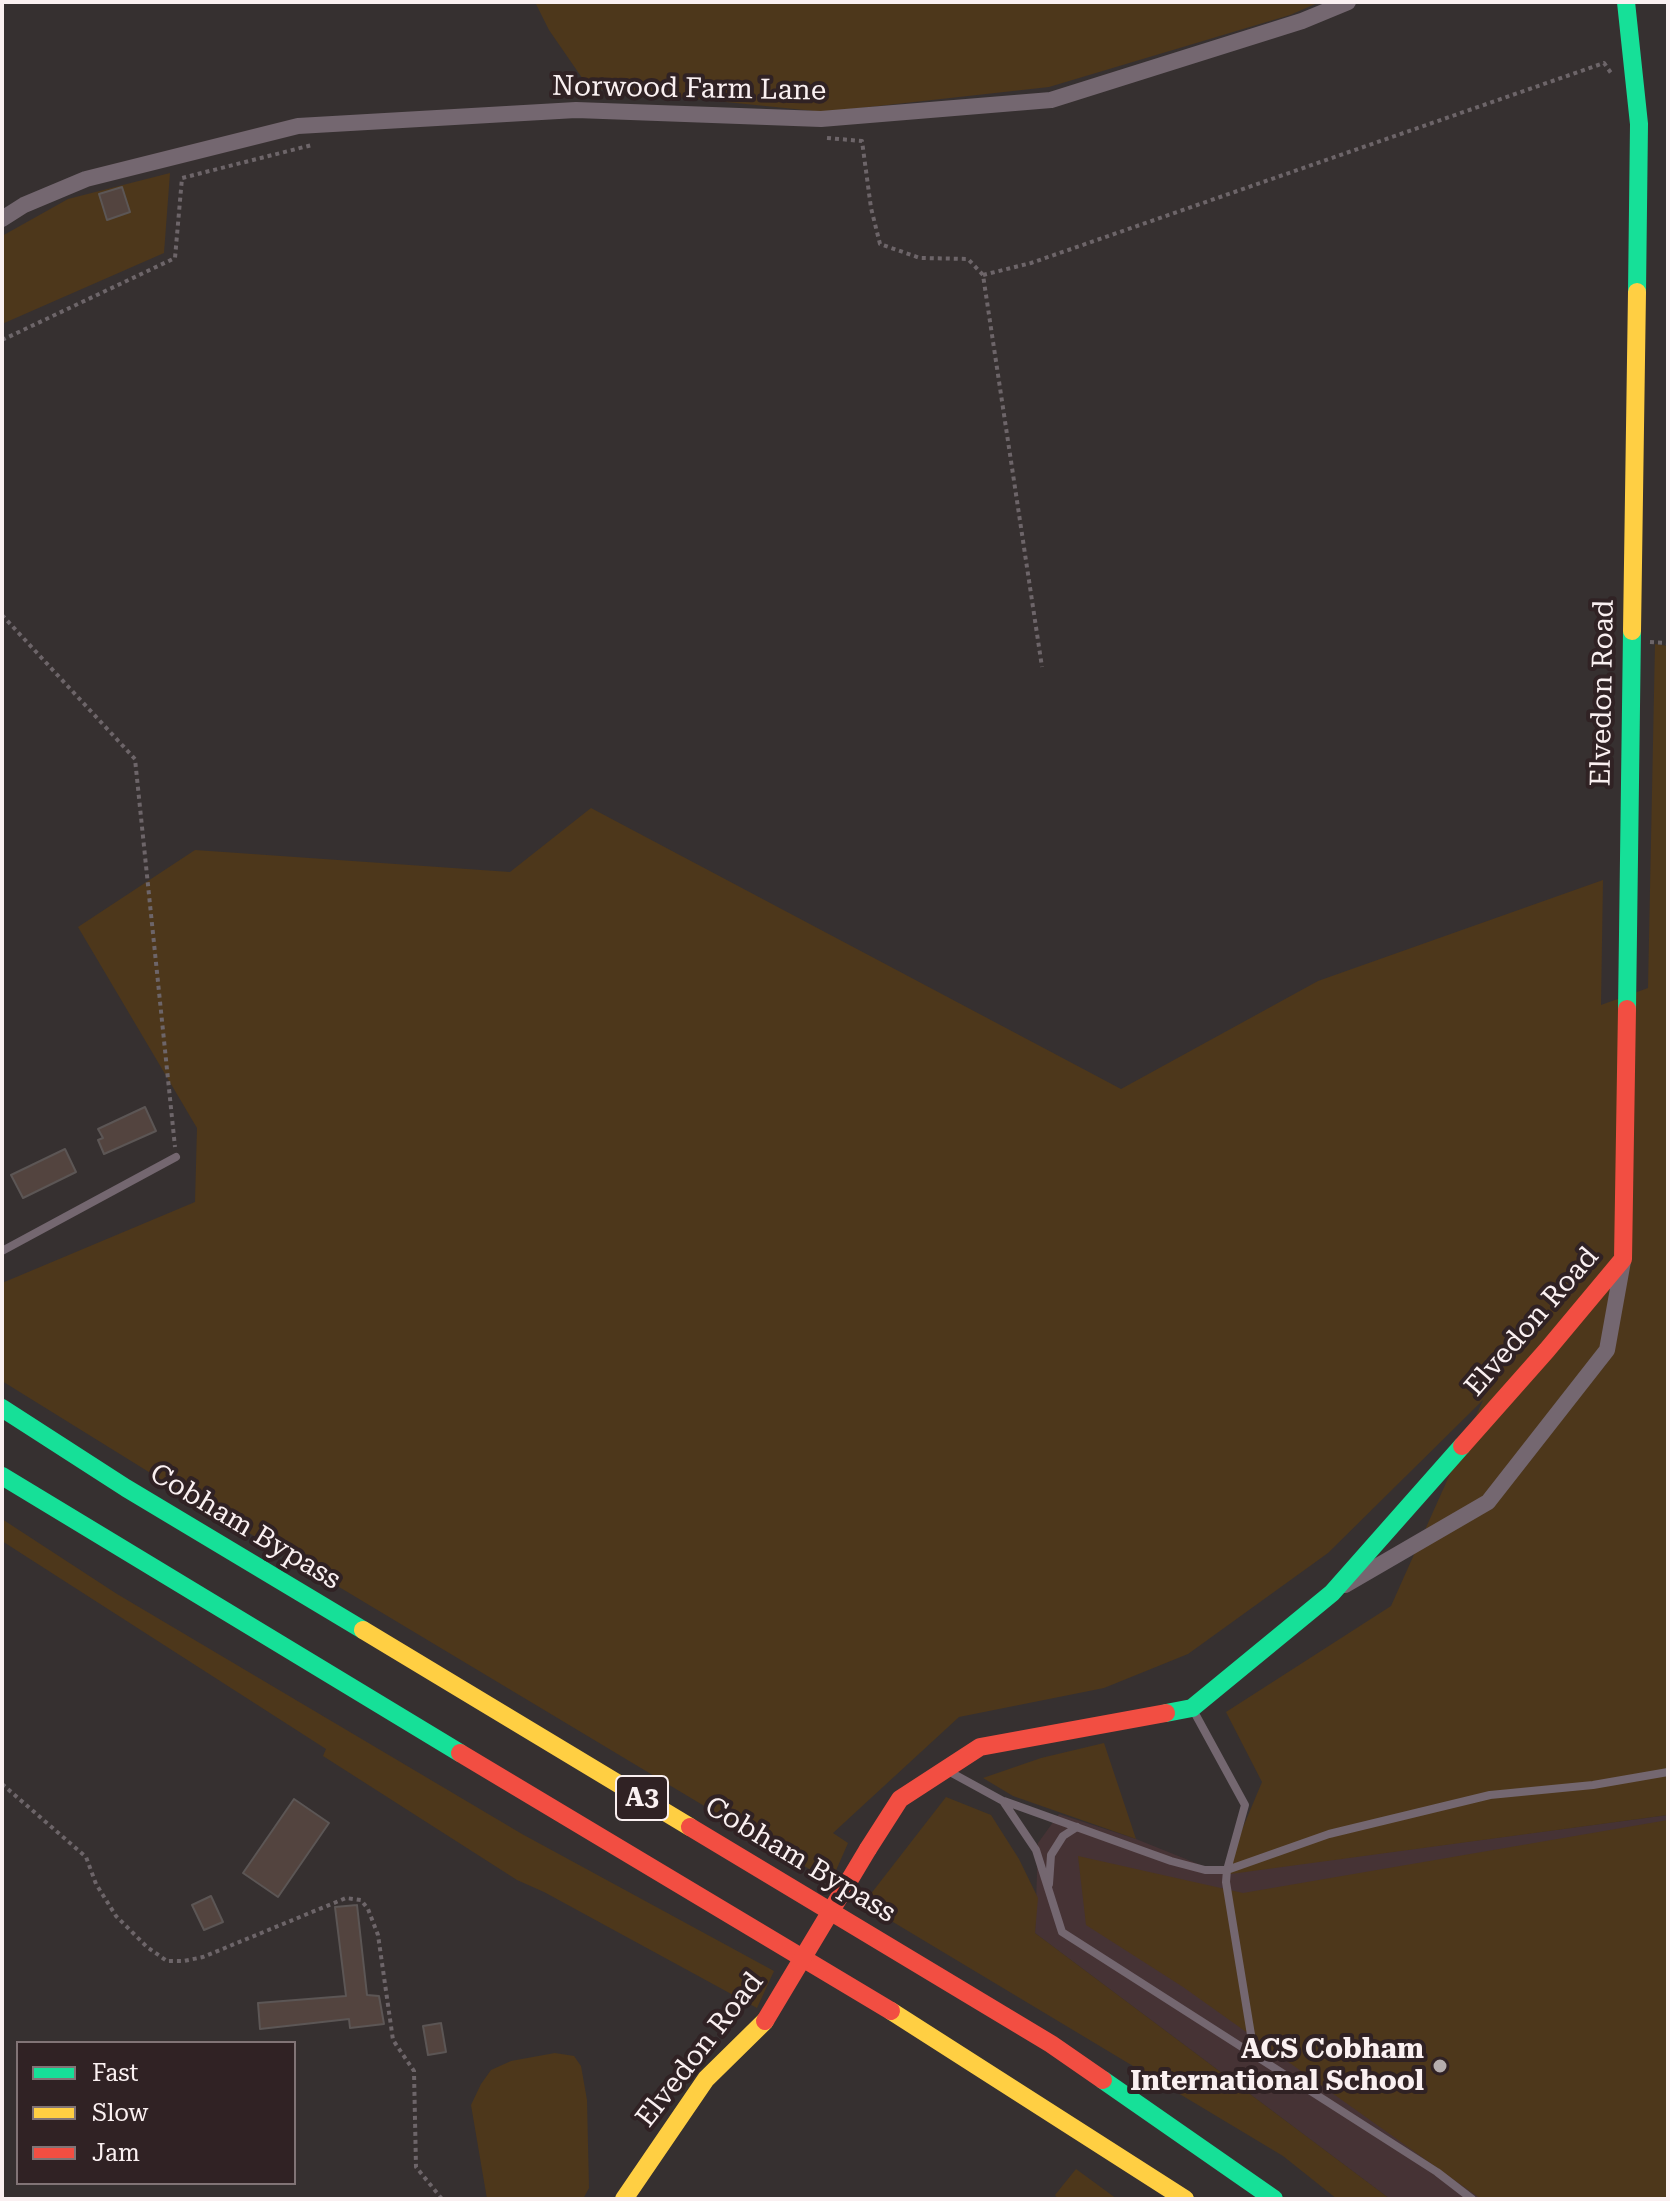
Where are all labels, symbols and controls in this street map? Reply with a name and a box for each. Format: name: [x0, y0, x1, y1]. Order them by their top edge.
street label: Norwood Farm Lane: [552, 70, 826, 108]
street label: Elvedon Road: [1585, 599, 1621, 787]
street label: Elvedon Road: [1458, 1240, 1606, 1404]
street label: Cobham Bypass: [144, 1457, 346, 1597]
road number: A3: [616, 1776, 668, 1820]
street label: Cobham Bypass: [699, 1790, 901, 1930]
street label: Elvedon Road: [629, 1966, 771, 2134]
place label: ACS Cobham International School: [1130, 2033, 1424, 2099]
legend: [16, 2041, 296, 2185]
marker: ACS Cobham International School: [1431, 2057, 1449, 2075]
text: Fast: [92, 2059, 139, 2087]
text: Slow: [92, 2099, 148, 2127]
text: Jam: [92, 2139, 140, 2167]

